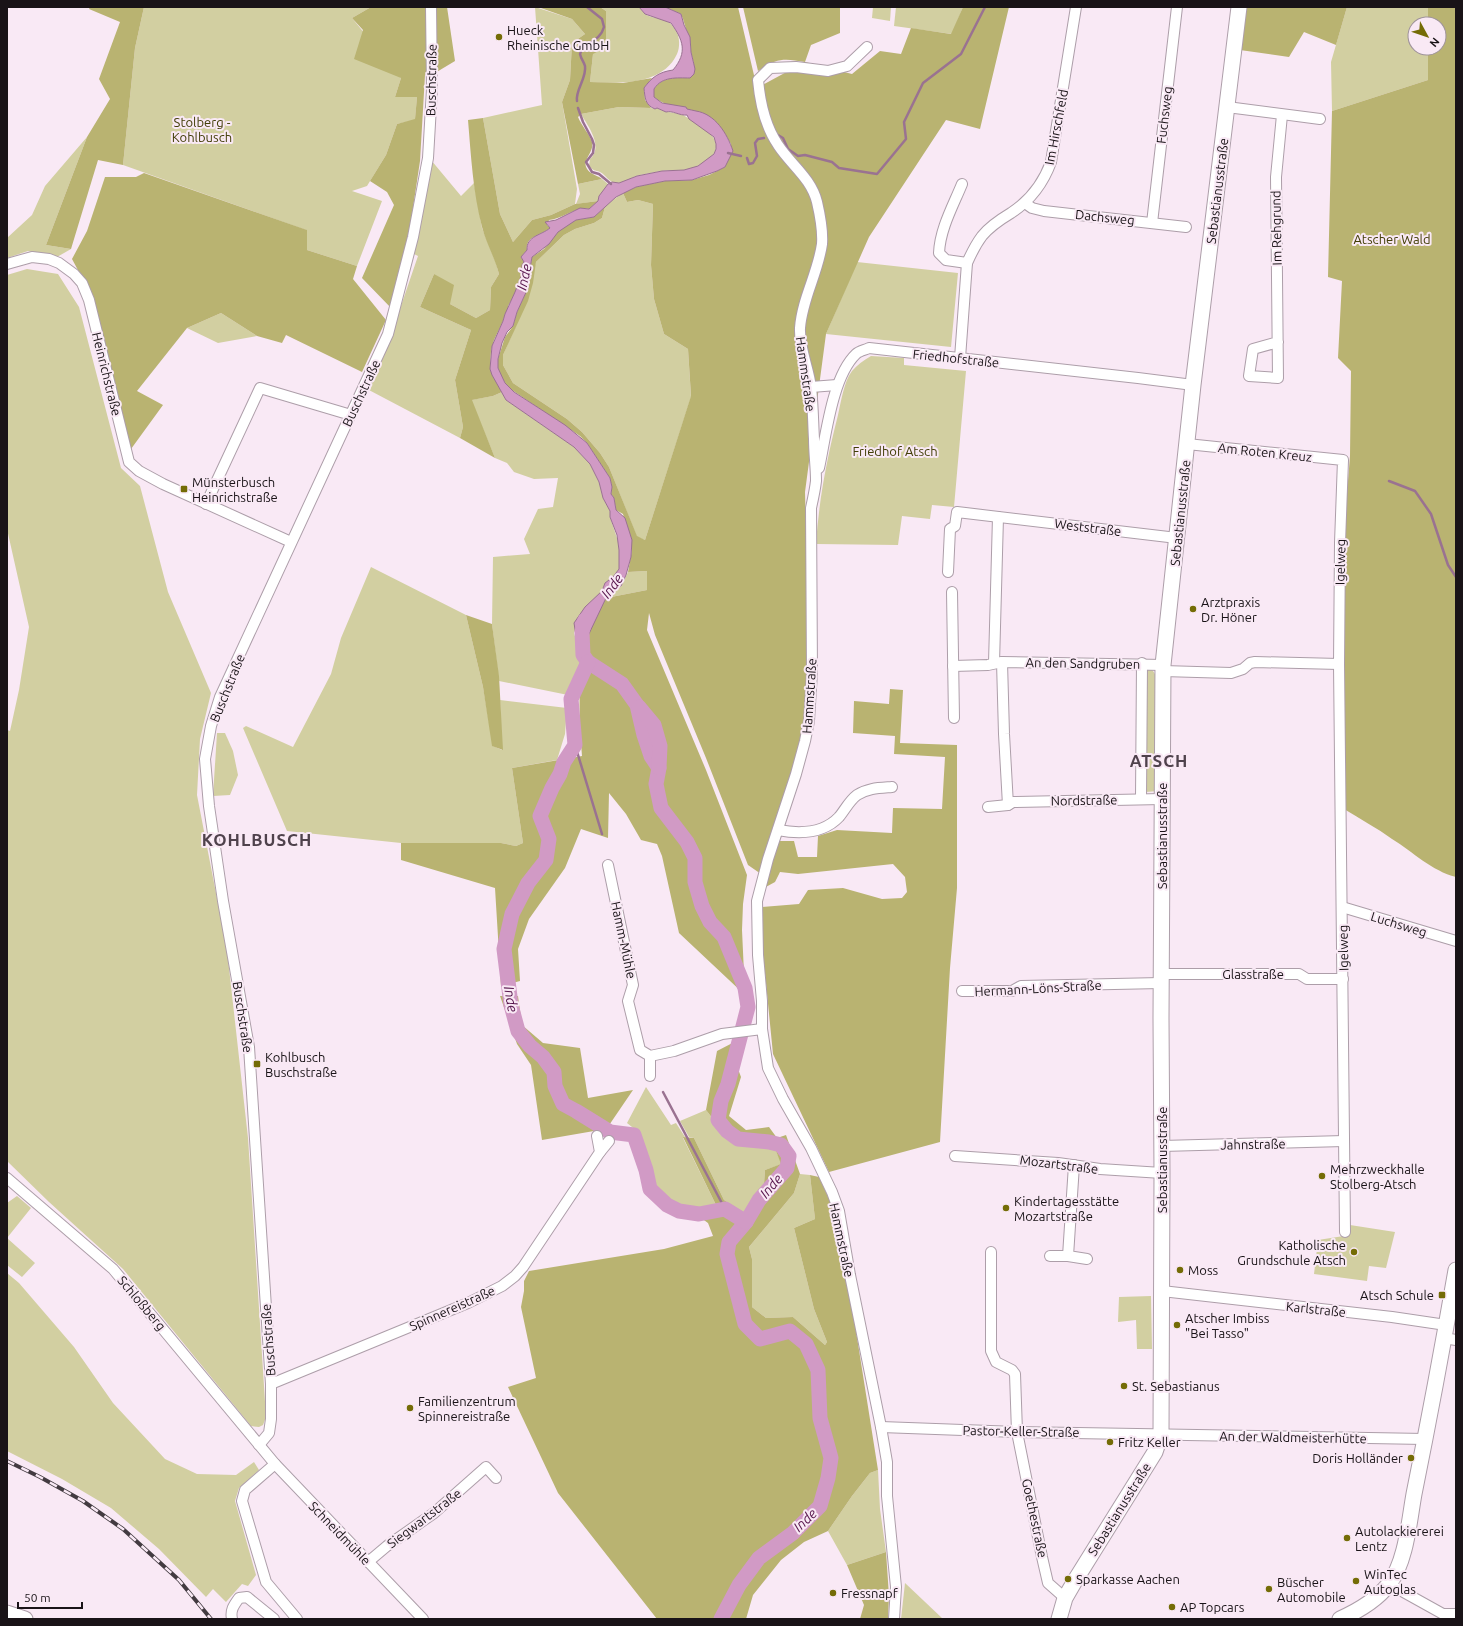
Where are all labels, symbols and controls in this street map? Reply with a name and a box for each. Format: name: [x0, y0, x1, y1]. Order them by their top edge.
north arrow: [1407, 16, 1447, 56]
place label: Hueck Rheinische GmbH: [507, 23, 609, 52]
marker: Hueck Rheinische GmbH: [494, 32, 504, 42]
text: N: [1427, 35, 1442, 49]
street label: Buschstraße: [423, 44, 439, 116]
street label: Fuchsweg: [1154, 85, 1174, 145]
street label: Im Hirschfeld: [1042, 88, 1070, 166]
park label: Stolberg - Kohlbusch: [172, 115, 232, 144]
street label: Sebastianusstraße: [1204, 137, 1230, 245]
street label: Im Rehgrund: [1268, 190, 1284, 266]
street label: Dachsweg: [1075, 207, 1135, 227]
park label: Atscher Wald: [1353, 232, 1431, 246]
water label: Inde: [513, 262, 535, 292]
street label: Heinrichstraße: [90, 331, 124, 417]
street label: Hammstraße: [794, 336, 818, 412]
street label: Friedhofstraße: [912, 347, 1000, 369]
street label: Buschstraße: [339, 357, 383, 429]
street label: Am Roten Kreuz: [1217, 440, 1313, 464]
park label: Friedhof Atsch: [852, 444, 938, 458]
street label: Sebastianusstraße: [1167, 459, 1193, 567]
place label: Münsterbusch Heinrichstraße: [192, 475, 278, 504]
marker: Münsterbusch Heinrichstraße: [179, 484, 189, 494]
street label: Weststraße: [1054, 516, 1122, 538]
street label: Igelweg: [1333, 539, 1347, 585]
water label: Inde: [598, 571, 626, 601]
place label: Arztpraxis Dr. Höner: [1201, 595, 1260, 624]
marker: Arztpraxis Dr. Höner: [1188, 604, 1198, 614]
street label: Buschstraße: [207, 652, 247, 724]
street label: An den Sandgruben: [1026, 655, 1140, 671]
street label: Hammstraße: [799, 658, 819, 734]
district label: ATSCH: [1130, 751, 1188, 770]
street label: Sebastianusstraße: [1155, 783, 1169, 889]
street label: Nordstraße: [1050, 792, 1118, 808]
district label: KOHLBUSCH: [202, 830, 312, 849]
street label: Hamm-Mühle: [609, 900, 639, 980]
street label: Luchsweg: [1369, 909, 1429, 939]
street label: Igelweg: [1336, 925, 1350, 971]
street label: Glasstraße: [1222, 967, 1284, 981]
street label: Hermann-Löns-Straße: [974, 978, 1102, 998]
street label: Buschstraße: [230, 980, 256, 1054]
water label: Inde: [501, 985, 521, 1013]
place label: Kohlbusch Buschstraße: [265, 1050, 337, 1079]
marker: Kohlbusch Buschstraße: [252, 1059, 262, 1069]
street label: Sebastianusstraße: [1155, 1107, 1169, 1213]
street label: Jahnstraße: [1220, 1136, 1286, 1152]
street label: Mozartstraße: [1019, 1152, 1099, 1176]
place label: Mehrzweckhalle Stolberg-Atsch: [1330, 1162, 1425, 1191]
water label: Inde: [756, 1171, 786, 1201]
marker: Mehrzweckhalle Stolberg-Atsch: [1317, 1171, 1327, 1181]
place label: Kindertagesstätte Mozartstraße: [1014, 1194, 1119, 1223]
street label: Hammstraße: [827, 1202, 857, 1278]
marker: Kindertagesstätte Mozartstraße: [1001, 1203, 1011, 1213]
place label: Katholische Grundschule Atsch: [1237, 1238, 1346, 1267]
marker: Katholische Grundschule Atsch: [1349, 1247, 1359, 1257]
place label: Moss: [1188, 1263, 1219, 1277]
marker: Moss: [1175, 1265, 1185, 1275]
street label: Schloßberg: [115, 1273, 169, 1333]
street label: Spinnereistraße: [407, 1283, 497, 1333]
place label: Atsch Schule: [1360, 1288, 1434, 1302]
marker: Atsch Schule: [1437, 1290, 1447, 1300]
street label: Karlstraße: [1285, 1299, 1347, 1319]
street label: Buschstraße: [259, 1304, 277, 1376]
place label: Atscher Imbiss "Bei Tasso": [1185, 1311, 1270, 1340]
marker: Atscher Imbiss "Bei Tasso": [1172, 1320, 1182, 1330]
place label: St. Sebastianus: [1132, 1379, 1220, 1393]
marker: St. Sebastianus: [1119, 1381, 1129, 1391]
place label: Familienzentrum Spinnereistraße: [418, 1394, 516, 1423]
marker: Familienzentrum Spinnereistraße: [405, 1403, 415, 1413]
street label: Pastor-Keller-Straße: [962, 1423, 1080, 1439]
street label: An der Waldmeisterhütte: [1219, 1429, 1367, 1445]
place label: Fritz Keller: [1118, 1435, 1181, 1449]
marker: Fritz Keller: [1105, 1437, 1115, 1447]
place label: Doris Holländer: [1312, 1451, 1403, 1465]
marker: Doris Holländer: [1406, 1453, 1416, 1463]
street label: Sebastianusstraße: [1085, 1460, 1153, 1558]
street label: Goethestraße: [1020, 1477, 1050, 1559]
street label: Siegwartstraße: [384, 1486, 464, 1550]
street label: Schneidmühle: [306, 1499, 374, 1567]
water label: Inde: [790, 1505, 820, 1535]
place label: Autolackiererei Lentz: [1355, 1524, 1444, 1553]
marker: Autolackiererei Lentz: [1342, 1533, 1352, 1543]
place label: WinTec Autoglas: [1364, 1567, 1416, 1596]
place label: Sparkasse Aachen: [1076, 1572, 1180, 1586]
marker: Sparkasse Aachen: [1063, 1574, 1073, 1584]
place label: Büscher Automobile: [1277, 1575, 1346, 1604]
marker: WinTec Autoglas: [1351, 1576, 1361, 1586]
scale bar: [18, 1584, 82, 1610]
marker: Büscher Automobile: [1264, 1584, 1274, 1594]
place label: Fressnapf: [841, 1586, 898, 1600]
marker: Fressnapf: [828, 1588, 838, 1598]
text: 50 m: [24, 1591, 51, 1604]
place label: AP Topcars: [1180, 1600, 1245, 1614]
marker: AP Topcars: [1167, 1602, 1177, 1612]

